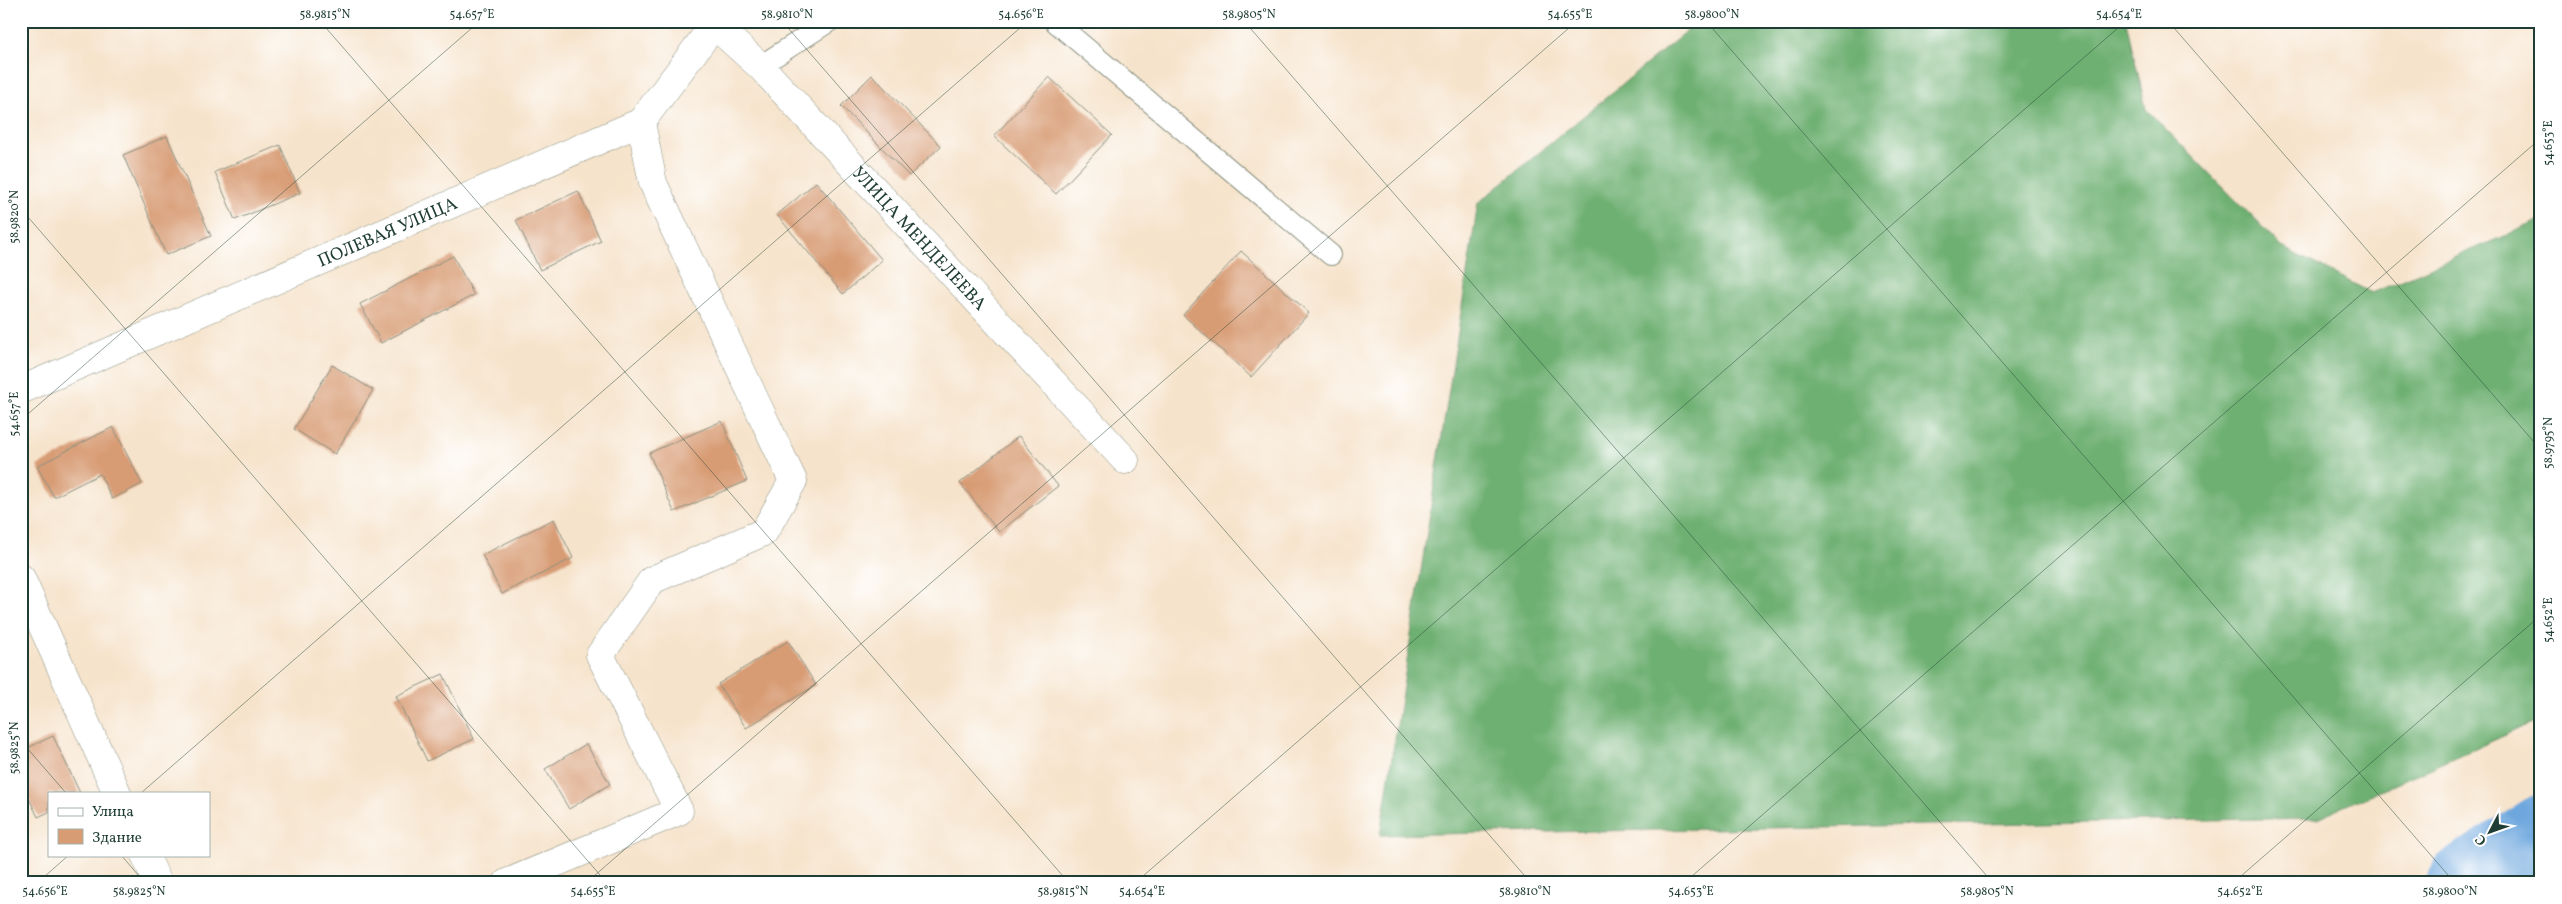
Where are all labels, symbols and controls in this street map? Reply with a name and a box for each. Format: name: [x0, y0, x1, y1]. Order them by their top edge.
text: 58.9815°N: [300, 7, 351, 23]
text: 54.657°E: [449, 7, 495, 23]
text: 58.9810°N: [761, 7, 813, 23]
text: 54.656°E: [998, 7, 1044, 23]
text: 58.9805°N: [1222, 7, 1276, 23]
text: 54.655°E: [1547, 7, 1593, 23]
text: 58.9800°N: [1685, 7, 1740, 23]
text: 54.654°E: [2096, 7, 2142, 23]
text: 54.653°E: [2541, 120, 2557, 166]
street label: УЛИЦА МЕНДЕЛЕЕВА: [845, 162, 992, 317]
text: 58.9820°N: [7, 190, 23, 244]
street label: ПОЛЕВАЯ УЛИЦА: [314, 192, 462, 274]
text: 54.657°E: [7, 391, 23, 437]
text: 58.9795°N: [2541, 417, 2557, 469]
text: 54.652°E: [2541, 597, 2557, 643]
text: 58.9825°N: [7, 722, 23, 774]
legend: [48, 792, 210, 856]
text: Улица: [92, 802, 134, 823]
north arrow: [2464, 806, 2514, 856]
text: Здание: [92, 828, 142, 849]
text: С: [2471, 830, 2491, 849]
text: 54.656°E: [22, 884, 68, 900]
text: 58.9825°N: [113, 884, 165, 900]
text: 54.655°E: [570, 884, 616, 900]
text: 58.9815°N: [1038, 884, 1089, 900]
text: 54.654°E: [1119, 884, 1165, 900]
text: 58.9810°N: [1499, 884, 1551, 900]
text: 54.653°E: [1668, 884, 1714, 900]
text: 58.9805°N: [1960, 884, 2014, 900]
text: 54.652°E: [2217, 884, 2263, 900]
text: 58.9800°N: [2423, 884, 2478, 900]

